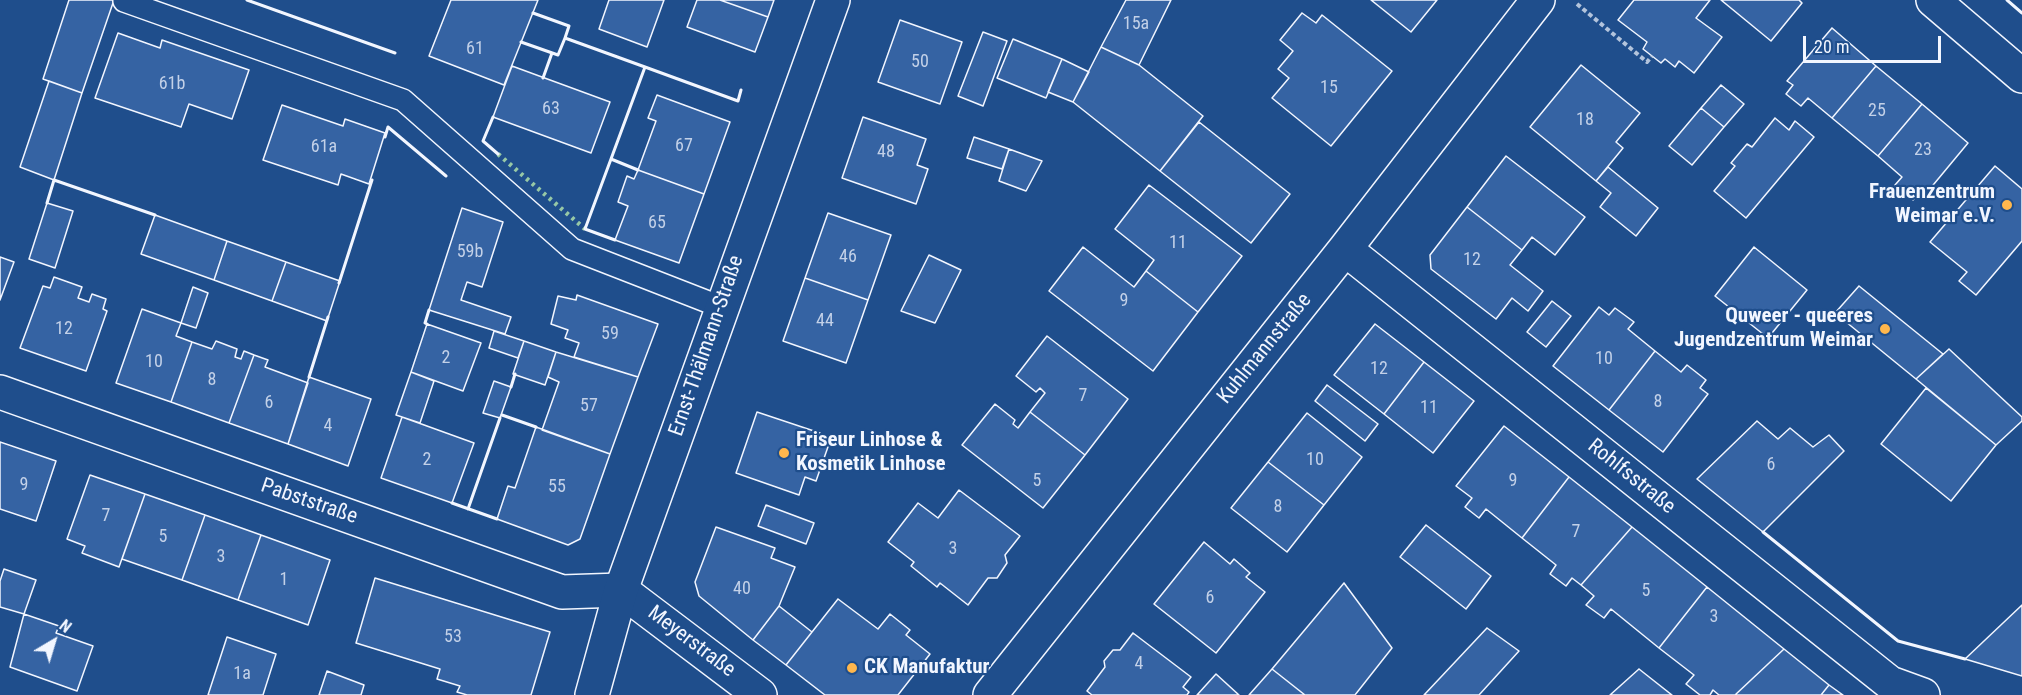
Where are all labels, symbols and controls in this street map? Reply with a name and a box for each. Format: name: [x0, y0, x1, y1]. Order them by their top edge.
house number: 15a: [1123, 13, 1149, 35]
scale bar: [1806, 24, 1944, 62]
text: 20 m: [1814, 36, 1849, 57]
house number: 61: [466, 38, 484, 60]
house number: 50: [911, 51, 929, 73]
house number: 61b: [159, 73, 185, 95]
house number: 15: [1320, 77, 1338, 99]
house number: 63: [542, 98, 560, 120]
house number: 25: [1868, 100, 1886, 122]
house number: 18: [1576, 109, 1594, 131]
house number: 67: [675, 135, 693, 157]
house number: 61a: [311, 136, 337, 158]
house number: 23: [1914, 139, 1932, 161]
house number: 48: [877, 141, 895, 163]
place label: Frauenzentrum Weimar e.V.: [1869, 180, 1995, 230]
marker: Frauenzentrum Weimar e.V.: [2000, 198, 2014, 212]
house number: 65: [648, 212, 666, 234]
house number: 11: [1169, 232, 1187, 254]
house number: 59b: [457, 241, 483, 263]
house number: 46: [839, 246, 857, 268]
house number: 12: [1463, 249, 1481, 271]
street label: Ernst-Thälmann-Straße: [664, 252, 750, 440]
street label: Kuhlmannstraße: [1213, 289, 1317, 409]
house number: 9: [1120, 290, 1128, 312]
place label: Quweer - queeres Jugendzentrum Weimar: [1674, 304, 1873, 354]
house number: 44: [816, 310, 834, 332]
house number: 12: [55, 318, 73, 340]
marker: Quweer - queeres Jugendzentrum Weimar: [1878, 322, 1892, 336]
house number: 59: [601, 323, 619, 345]
house number: 2: [442, 347, 450, 369]
house number: 10: [1595, 348, 1613, 370]
house number: 10: [145, 351, 163, 373]
house number: 12: [1370, 358, 1388, 380]
house number: 8: [208, 369, 216, 391]
house number: 7: [1079, 385, 1087, 407]
house number: 8: [1654, 391, 1662, 413]
house number: 6: [265, 392, 273, 414]
house number: 57: [580, 395, 598, 417]
house number: 11: [1420, 397, 1438, 419]
house number: 4: [324, 415, 332, 437]
place label: Friseur Linhose & Kosmetik Linhose: [796, 428, 946, 478]
street label: Rohlfsstraße: [1582, 434, 1680, 520]
marker: Friseur Linhose & Kosmetik Linhose: [777, 446, 791, 460]
house number: 2: [423, 449, 431, 471]
house number: 10: [1306, 449, 1324, 471]
house number: 6: [1767, 454, 1775, 476]
house number: 5: [1033, 470, 1041, 492]
house number: 9: [1509, 470, 1517, 492]
house number: 9: [20, 474, 28, 496]
street label: Pabststraße: [257, 474, 361, 530]
house number: 55: [548, 476, 566, 498]
house number: 8: [1274, 496, 1282, 518]
house number: 7: [102, 505, 110, 527]
house number: 7: [1572, 521, 1580, 543]
house number: 5: [159, 526, 167, 548]
house number: 3: [949, 538, 957, 560]
house number: 3: [217, 546, 225, 568]
house number: 1: [280, 569, 288, 591]
house number: 40: [733, 578, 751, 600]
house number: 5: [1642, 580, 1650, 602]
house number: 6: [1206, 587, 1214, 609]
street label: Meyerstraße: [642, 601, 740, 683]
house number: 3: [1710, 606, 1718, 628]
north arrow: [24, 611, 84, 671]
text: N: [56, 616, 75, 637]
house number: 53: [444, 626, 462, 648]
house number: 4: [1135, 653, 1143, 675]
place label: CK Manufaktur: [864, 655, 989, 681]
marker: CK Manufaktur: [845, 661, 859, 675]
house number: 1a: [233, 663, 251, 685]

